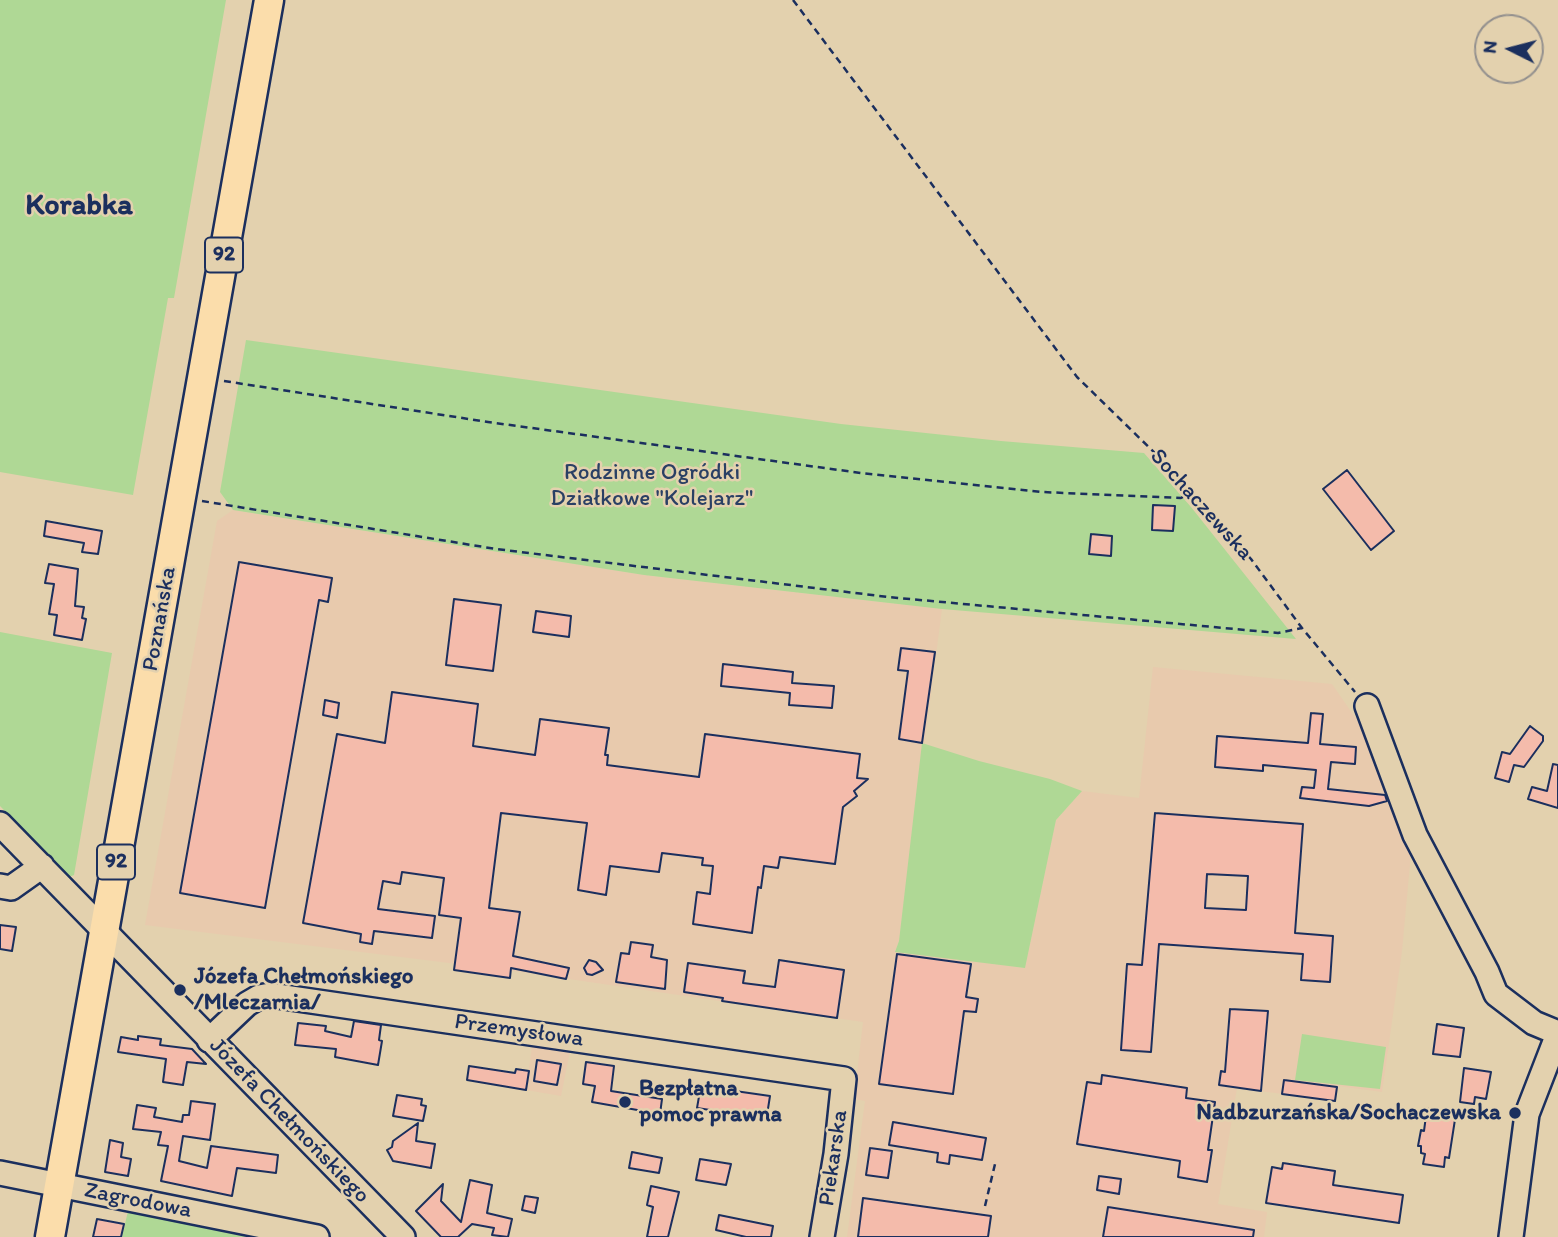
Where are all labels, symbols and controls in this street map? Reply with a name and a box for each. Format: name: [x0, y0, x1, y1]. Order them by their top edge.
north arrow: [1474, 14, 1544, 84]
text: N: [1477, 39, 1502, 55]
district label: Korabka: [25, 188, 133, 224]
road number: 92: [205, 238, 243, 272]
street label: Sochaczewska: [1144, 443, 1258, 567]
park label: Rodzinne Ogródki Działkowe "Kolejarz": [551, 459, 753, 513]
street label: Poznańska: [137, 565, 183, 673]
road number: 92: [97, 844, 135, 880]
place label: Józefa Chełmońskiego /Mleczarnia/: [194, 963, 413, 1017]
marker: Józefa Chełmońskiego /Mleczarnia/: [172, 982, 188, 998]
street label: Przemysłowa: [453, 1008, 585, 1054]
street label: Józefa Chełmońskiego: [203, 1032, 375, 1210]
place label: Bezpłatna pomoc prawna: [639, 1075, 782, 1129]
marker: Bezpłatna pomoc prawna: [617, 1094, 633, 1110]
place label: Nadbzurzańska/Sochaczewska: [1196, 1099, 1501, 1127]
marker: Nadbzurzańska/Sochaczewska: [1507, 1105, 1523, 1121]
street label: Piekarska: [814, 1108, 854, 1208]
street label: Zagrodowa: [82, 1177, 194, 1225]

